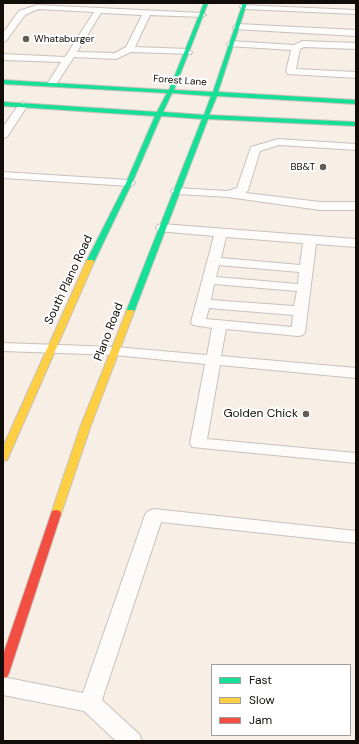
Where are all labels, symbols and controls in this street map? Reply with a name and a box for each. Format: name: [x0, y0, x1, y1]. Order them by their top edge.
place label: Whataburger: [34, 33, 94, 45]
marker: Whataburger: [21, 34, 31, 44]
street label: Forest Lane: [153, 73, 207, 89]
place label: BB&T: [290, 161, 315, 173]
marker: BB&T: [318, 162, 328, 172]
street label: South Plano Road: [42, 233, 96, 327]
street label: Plano Road: [91, 301, 127, 363]
place label: Golden Chick: [223, 407, 298, 421]
marker: Golden Chick: [301, 409, 311, 419]
legend: [211, 664, 351, 736]
text: Fast: [249, 672, 272, 688]
text: Slow: [249, 692, 275, 708]
text: Jam: [249, 712, 272, 728]

